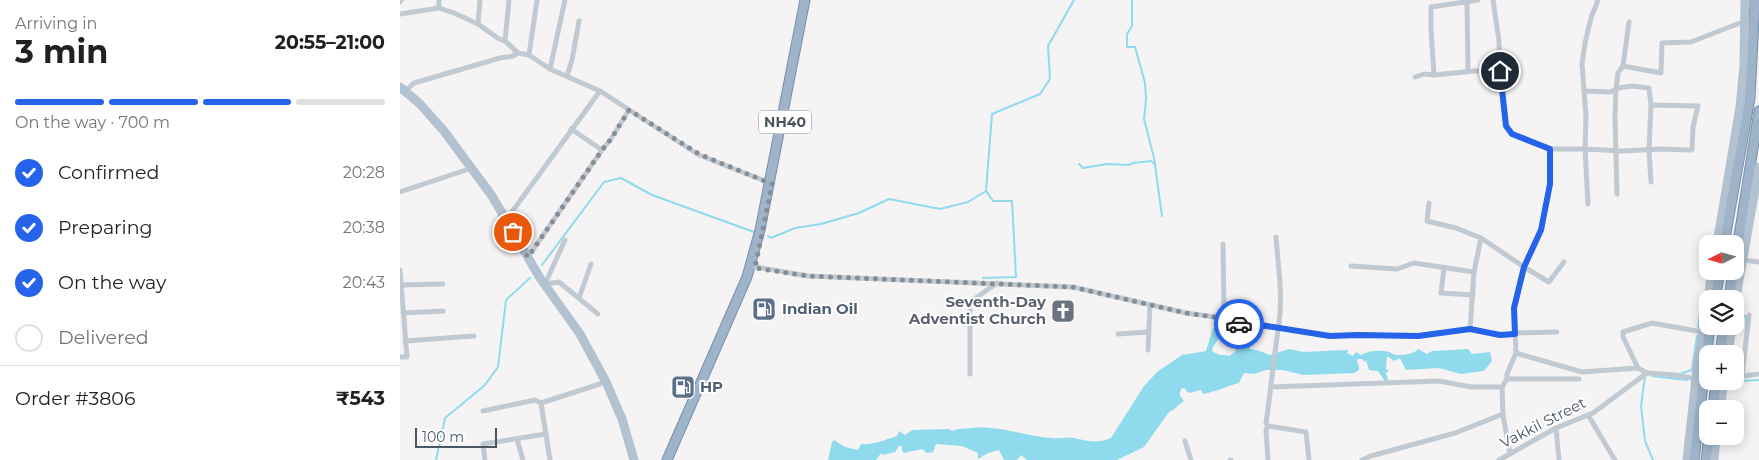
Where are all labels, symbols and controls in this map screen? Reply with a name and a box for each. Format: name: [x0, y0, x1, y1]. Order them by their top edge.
text: Arriving in: [15, 14, 97, 33]
text: 20:55–21:00: [275, 31, 385, 54]
text: 3 min: [15, 32, 108, 71]
pin: [1479, 50, 1521, 92]
icon: home: [1486, 57, 1514, 85]
road number: NH40: [759, 110, 811, 134]
text: On the way · 700 m: [15, 113, 170, 132]
icon: check: [15, 159, 43, 187]
text: Confirmed: [58, 161, 159, 184]
text: 20:28: [343, 163, 385, 182]
pin: [492, 211, 534, 253]
icon: check: [15, 214, 43, 242]
text: Preparing: [58, 216, 153, 239]
text: 20:38: [343, 218, 385, 237]
icon: bag: [499, 218, 527, 246]
north arrow: [1699, 235, 1744, 280]
map controls: [1699, 235, 1744, 445]
icon: check: [15, 269, 43, 297]
text: On the way: [58, 271, 166, 294]
text: 20:43: [343, 273, 385, 292]
button: layers: [1699, 290, 1744, 335]
place label: Seventh-Day Adventist Church: [908, 292, 1047, 328]
fuel station icon: Indian Oil: [751, 296, 777, 322]
church icon: Seventh-Day Adventist Church: [1050, 298, 1076, 324]
place label: Indian Oil: [782, 299, 858, 318]
courier: [1214, 299, 1264, 349]
icon: car: [1225, 310, 1253, 338]
text: Delivered: [58, 326, 149, 349]
button: +: [1699, 345, 1744, 390]
fuel station icon: HP: [670, 374, 696, 400]
place label: HP: [700, 377, 723, 396]
text: Order #3806: [15, 387, 136, 410]
text: ₹543: [336, 387, 385, 410]
street label: Vakkil Street: [1497, 393, 1589, 452]
button: −: [1699, 400, 1744, 445]
scale bar: [415, 425, 498, 448]
text: 100 m: [422, 428, 464, 446]

